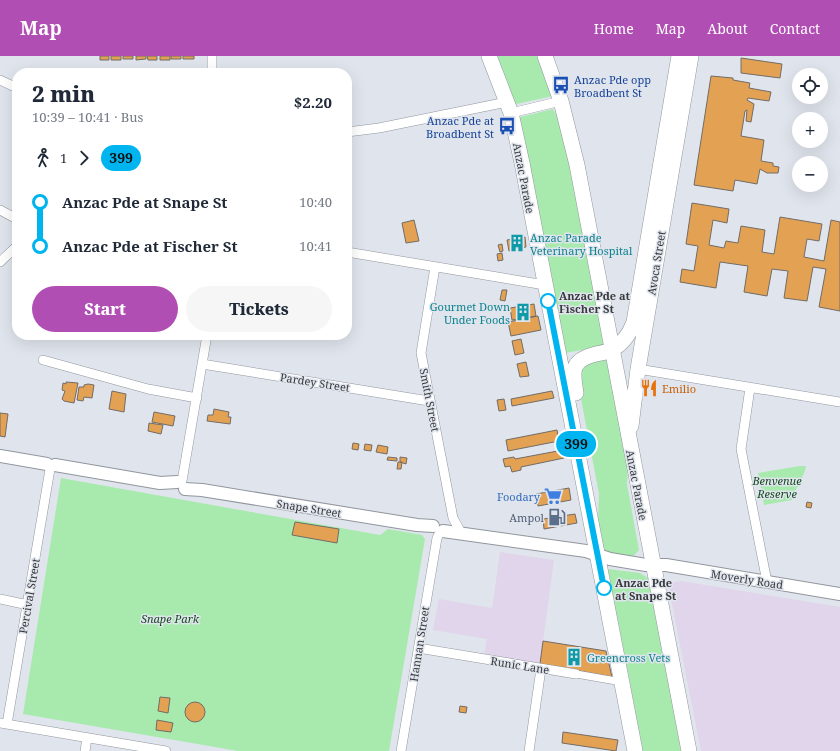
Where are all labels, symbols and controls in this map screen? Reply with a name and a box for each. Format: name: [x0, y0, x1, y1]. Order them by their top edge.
text: Map: [20, 15, 62, 41]
text: Home: [594, 19, 634, 38]
text: Map: [656, 19, 685, 38]
text: About: [707, 19, 748, 38]
text: Contact: [770, 19, 820, 38]
map controls: [792, 68, 828, 192]
button: locate: [792, 68, 828, 104]
place label: Anzac Pde opp Broadbent St: [574, 72, 651, 100]
bus stop icon: Anzac Pde opp Broadbent St: [551, 75, 571, 95]
text: 2 min: [32, 78, 95, 108]
text: $2.20: [294, 92, 332, 112]
text: 10:39 – 10:41 · Bus: [32, 108, 143, 126]
button: +: [792, 112, 828, 148]
place label: Anzac Pde at Broadbent St: [426, 113, 494, 141]
bus stop icon: Anzac Pde at Broadbent St: [497, 116, 517, 136]
street label: Anzac Parade: [510, 141, 538, 215]
icon: walk: [32, 147, 54, 169]
icon: forward: [73, 147, 95, 169]
text: 399: [109, 148, 133, 167]
text: 1: [60, 149, 67, 167]
button: −: [792, 156, 828, 192]
text: Anzac Pde at Snape St: [62, 192, 227, 212]
text: 10:40: [299, 193, 332, 211]
place label: Anzac Parade Veterinary Hospital: [530, 230, 633, 258]
street label: Avoca Street: [644, 230, 669, 296]
building icon: Anzac Parade Veterinary Hospital: [507, 233, 527, 253]
text: Anzac Pde at Fischer St: [62, 236, 238, 256]
text: 10:41: [299, 237, 332, 255]
button: Start: [32, 286, 178, 332]
button: Tickets: [186, 286, 332, 332]
place label: Anzac Pde at Fischer St: [559, 288, 631, 316]
marker: Anzac Pde at Fischer St: [540, 293, 556, 309]
place label: Gourmet Down Under Foods: [430, 299, 510, 327]
building icon: Gourmet Down Under Foods: [513, 302, 533, 322]
street label: Smith Street: [417, 367, 444, 433]
street label: Pardey Street: [279, 369, 351, 395]
restaurant icon: Emilio: [639, 378, 659, 398]
place label: Emilio: [662, 381, 696, 396]
line badge: 399: [553, 431, 599, 457]
text: 399: [564, 434, 588, 453]
street label: Anzac Parade: [623, 448, 651, 522]
park label: Benvenue Reserve: [751, 473, 802, 501]
supermarket icon: Foodary: [543, 486, 563, 506]
place label: Foodary: [497, 489, 541, 504]
street label: Snape Street: [276, 495, 343, 521]
fuel station icon: Ampol: [547, 507, 567, 527]
place label: Ampol: [509, 510, 545, 525]
street label: Percival Street: [15, 557, 43, 635]
street label: Moverly Road: [710, 566, 785, 592]
place label: Anzac Pde at Snape St: [615, 575, 677, 603]
marker: Anzac Pde at Snape St: [596, 580, 612, 596]
street label: Hannan Street: [406, 605, 432, 683]
park label: Snape Park: [141, 611, 200, 626]
building icon: Greencross Vets: [564, 647, 584, 667]
place label: Greencross Vets: [587, 650, 670, 665]
street label: Runic Lane: [490, 653, 550, 677]

